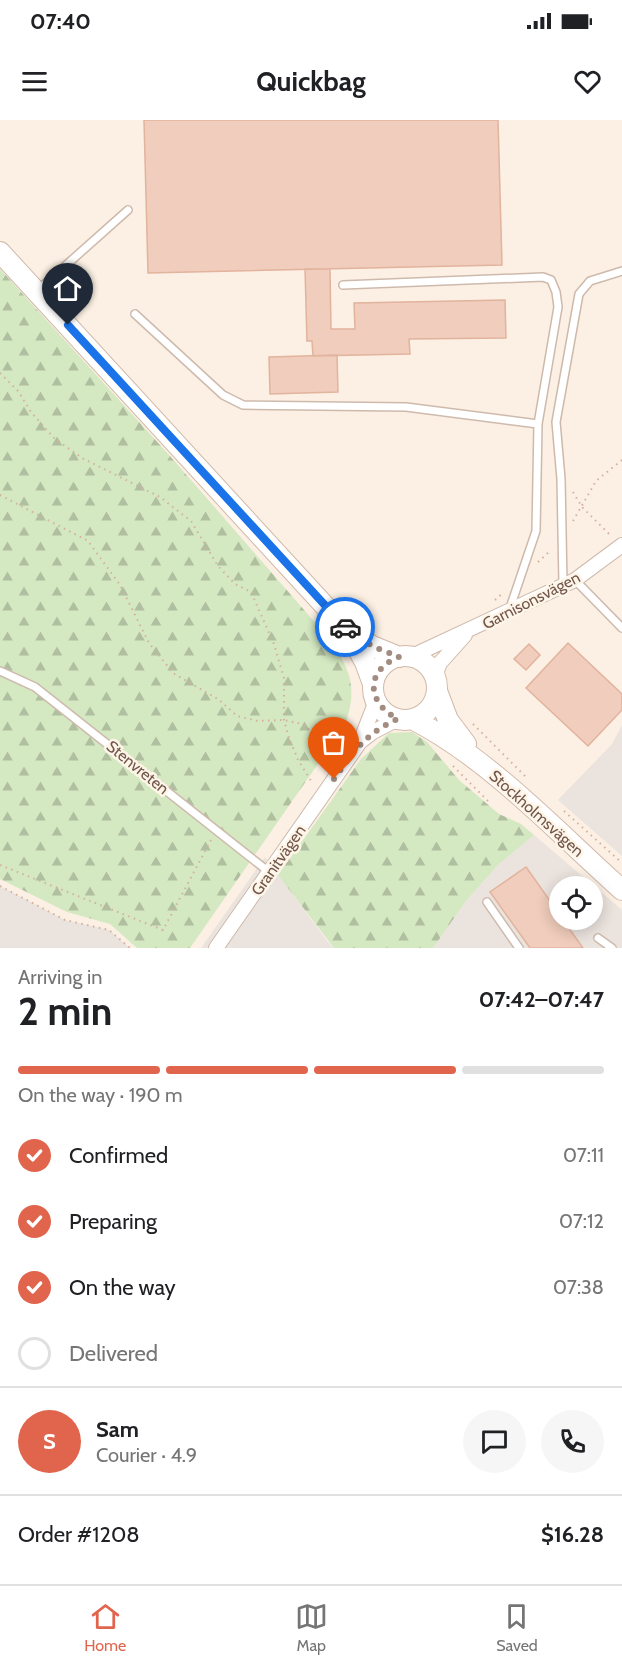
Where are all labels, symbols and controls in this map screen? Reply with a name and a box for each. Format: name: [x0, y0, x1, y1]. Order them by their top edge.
text: 07:40: [30, 8, 91, 35]
icon: menu: [18, 65, 51, 98]
text: Quickbag: [256, 65, 366, 98]
icon: heart: [571, 65, 604, 98]
pin: [42, 263, 93, 325]
icon: home: [51, 272, 84, 305]
street label: Garnisonsvägen: [479, 568, 583, 633]
courier: [315, 597, 375, 657]
icon: car: [329, 611, 362, 644]
pin: [308, 717, 359, 779]
icon: bag: [317, 726, 350, 759]
street label: Stenvreten: [103, 736, 173, 798]
street label: Stockholmsvägen: [486, 766, 588, 861]
street label: Granitvägen: [247, 821, 310, 899]
map controls: [549, 876, 603, 930]
button: locate: [549, 876, 603, 930]
text: Arriving in: [18, 965, 102, 989]
text: 07:42–07:47: [479, 986, 604, 1013]
text: 2 min: [18, 987, 112, 1035]
text: On the way · 190 m: [18, 1083, 183, 1107]
icon: check: [18, 1139, 51, 1172]
text: Confirmed: [69, 1142, 168, 1169]
text: 07:11: [563, 1143, 604, 1167]
icon: check: [18, 1205, 51, 1238]
text: Preparing: [69, 1208, 157, 1235]
text: 07:12: [559, 1209, 604, 1233]
icon: check: [18, 1271, 51, 1304]
text: On the way: [69, 1274, 176, 1301]
text: 07:38: [553, 1275, 604, 1299]
text: Delivered: [69, 1340, 158, 1367]
button: chat: [463, 1410, 526, 1473]
button: phone: [541, 1410, 604, 1473]
text: Sam: [96, 1416, 139, 1443]
text: S: [43, 1428, 56, 1455]
text: Courier · 4.9: [96, 1443, 197, 1467]
text: Order #1208: [18, 1521, 140, 1548]
text: $16.28: [541, 1521, 604, 1548]
tab: Home: [84, 1600, 126, 1655]
tab: Map: [295, 1600, 328, 1655]
tab: Saved: [496, 1600, 538, 1655]

